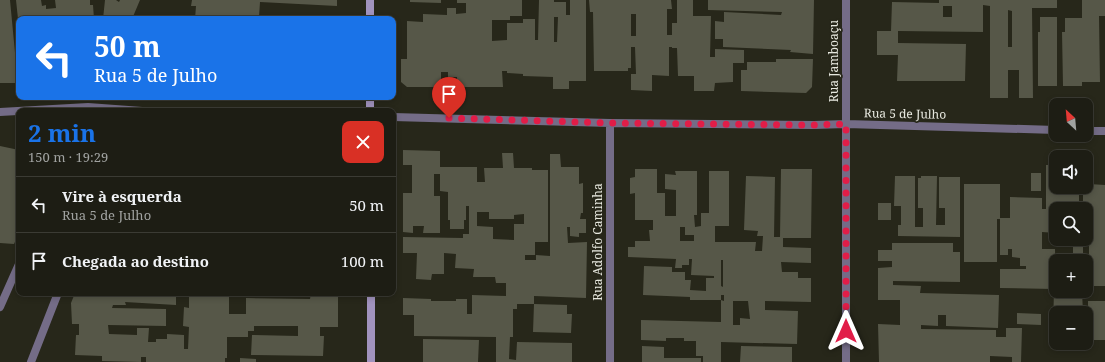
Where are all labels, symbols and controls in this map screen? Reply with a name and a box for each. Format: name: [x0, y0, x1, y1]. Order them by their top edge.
street label: Rua Jamboaçu: [825, 19, 842, 102]
text: 50 m: [94, 27, 161, 65]
icon: left: [28, 32, 80, 84]
text: Rua 5 de Julho: [94, 63, 217, 87]
pin: [432, 77, 466, 118]
icon: arrive: [438, 83, 460, 105]
north arrow: [1049, 98, 1093, 142]
map controls: [1049, 98, 1093, 350]
street label: Rua 5 de Julho: [864, 104, 946, 123]
text: 2 min: [28, 116, 96, 149]
button: close: [342, 121, 384, 163]
text: 150 m · 19:29: [28, 148, 108, 166]
button: sound: [1049, 150, 1093, 194]
street label: Rua Adolfo Caminha: [589, 183, 606, 301]
text: Vire à esquerda: [62, 186, 182, 206]
icon: left: [28, 194, 50, 216]
text: 50 m: [349, 195, 384, 215]
button: search: [1049, 202, 1093, 246]
text: Rua 5 de Julho: [62, 206, 151, 224]
icon: arrive: [28, 250, 50, 272]
text: Chegada ao destino: [62, 251, 209, 271]
text: 100 m: [341, 251, 384, 271]
button: +: [1049, 254, 1093, 298]
button: −: [1049, 306, 1093, 350]
position arrow: [825, 310, 867, 352]

